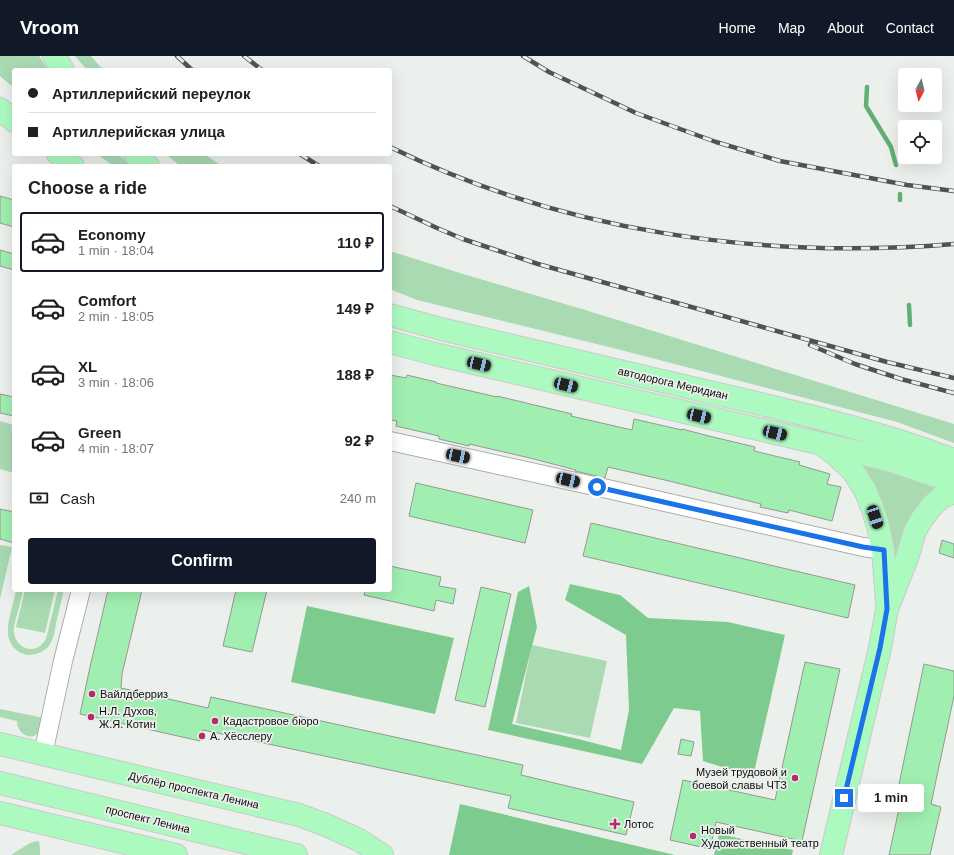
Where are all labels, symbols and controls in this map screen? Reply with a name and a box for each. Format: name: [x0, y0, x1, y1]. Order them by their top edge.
text: Vroom: [20, 17, 79, 38]
text: Home: [719, 20, 756, 36]
text: Map: [778, 20, 805, 36]
text: About: [827, 20, 864, 36]
text: Contact: [886, 20, 934, 36]
north arrow: [898, 68, 942, 112]
map controls: [898, 68, 942, 164]
text: Артиллерийский переулок: [52, 85, 251, 102]
button: locate: [898, 120, 942, 164]
text: Артиллерийская улица: [52, 123, 225, 140]
text: Choose a ride: [28, 178, 147, 198]
icon: car: [30, 224, 66, 260]
text: Economy: [78, 226, 146, 243]
text: 110 ₽: [337, 234, 374, 251]
text: 1 min · 18:04: [78, 243, 154, 258]
icon: car: [30, 290, 66, 326]
text: Comfort: [78, 292, 136, 309]
text: 149 ₽: [336, 300, 374, 317]
text: 2 min · 18:05: [78, 309, 154, 324]
car: [466, 355, 492, 373]
icon: car: [30, 356, 66, 392]
text: XL: [78, 358, 97, 375]
street label: автодорога Меридиан: [617, 364, 729, 402]
text: 188 ₽: [336, 366, 374, 383]
text: 3 min · 18:06: [78, 375, 154, 390]
car: [553, 376, 579, 394]
car: [686, 407, 712, 425]
icon: car: [30, 422, 66, 458]
text: Green: [78, 424, 121, 441]
car: [762, 424, 788, 442]
text: 92 ₽: [344, 432, 374, 449]
text: 4 min · 18:07: [78, 441, 154, 456]
car: [445, 448, 471, 464]
car: [555, 471, 581, 489]
route start: [588, 478, 606, 496]
icon: cash: [28, 487, 50, 509]
text: Cash: [60, 490, 95, 507]
text: 240 m: [340, 491, 376, 506]
car: [866, 504, 884, 530]
button: Confirm: [28, 538, 376, 584]
place label: Вайлдберриз: [100, 688, 168, 700]
marker: Вайлдберриз: [87, 689, 97, 699]
place label: Н.Л. Духов, Ж.Я. Котин: [99, 705, 157, 730]
marker: Н.Л. Духов, Ж.Я. Котин: [86, 712, 96, 722]
place label: Кадастровое бюро: [223, 715, 319, 727]
marker: Кадастровое бюро: [210, 716, 220, 726]
place label: А. Хёсслеру: [210, 730, 272, 742]
marker: А. Хёсслеру: [197, 731, 207, 741]
place label: Музей трудовой и боевой славы ЧТЗ: [692, 766, 787, 791]
street label: Дублёр проспекта Ленина: [128, 769, 261, 811]
marker: Музей трудовой и боевой славы ЧТЗ: [790, 773, 800, 783]
callout: 1 min: [858, 784, 924, 812]
route end: [835, 789, 853, 807]
text: 1 min: [874, 790, 908, 805]
street label: проспект Ленина: [105, 803, 192, 836]
marker: Лотос: [609, 818, 621, 830]
place label: Лотос: [624, 818, 654, 830]
place label: Новый Художественный театр: [701, 824, 819, 849]
marker: Новый Художественный театр: [688, 831, 698, 841]

